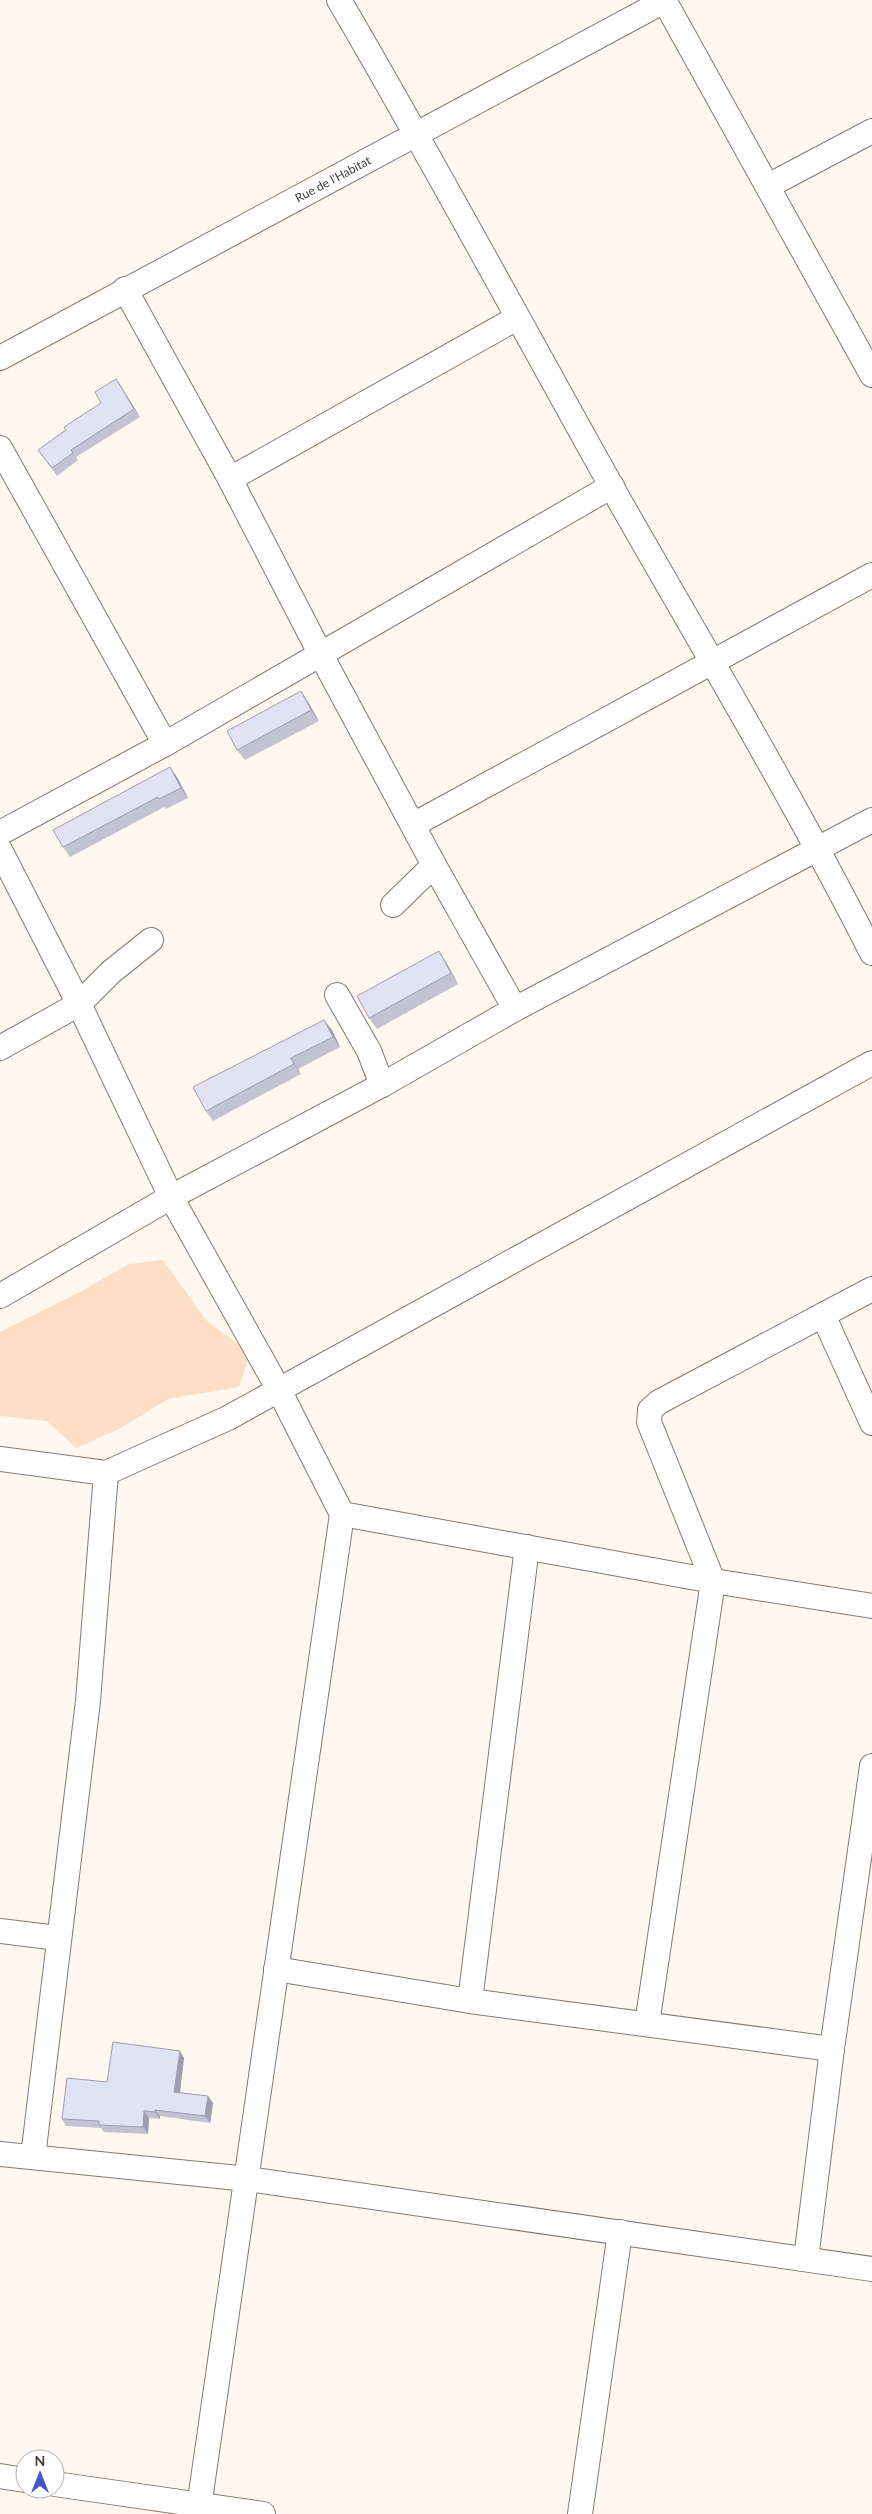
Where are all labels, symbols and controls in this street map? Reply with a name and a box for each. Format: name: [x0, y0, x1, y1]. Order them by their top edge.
street label: Rue de l'Habitat: [292, 152, 374, 205]
north arrow: [15, 2449, 65, 2499]
text: N: [35, 2452, 45, 2469]

